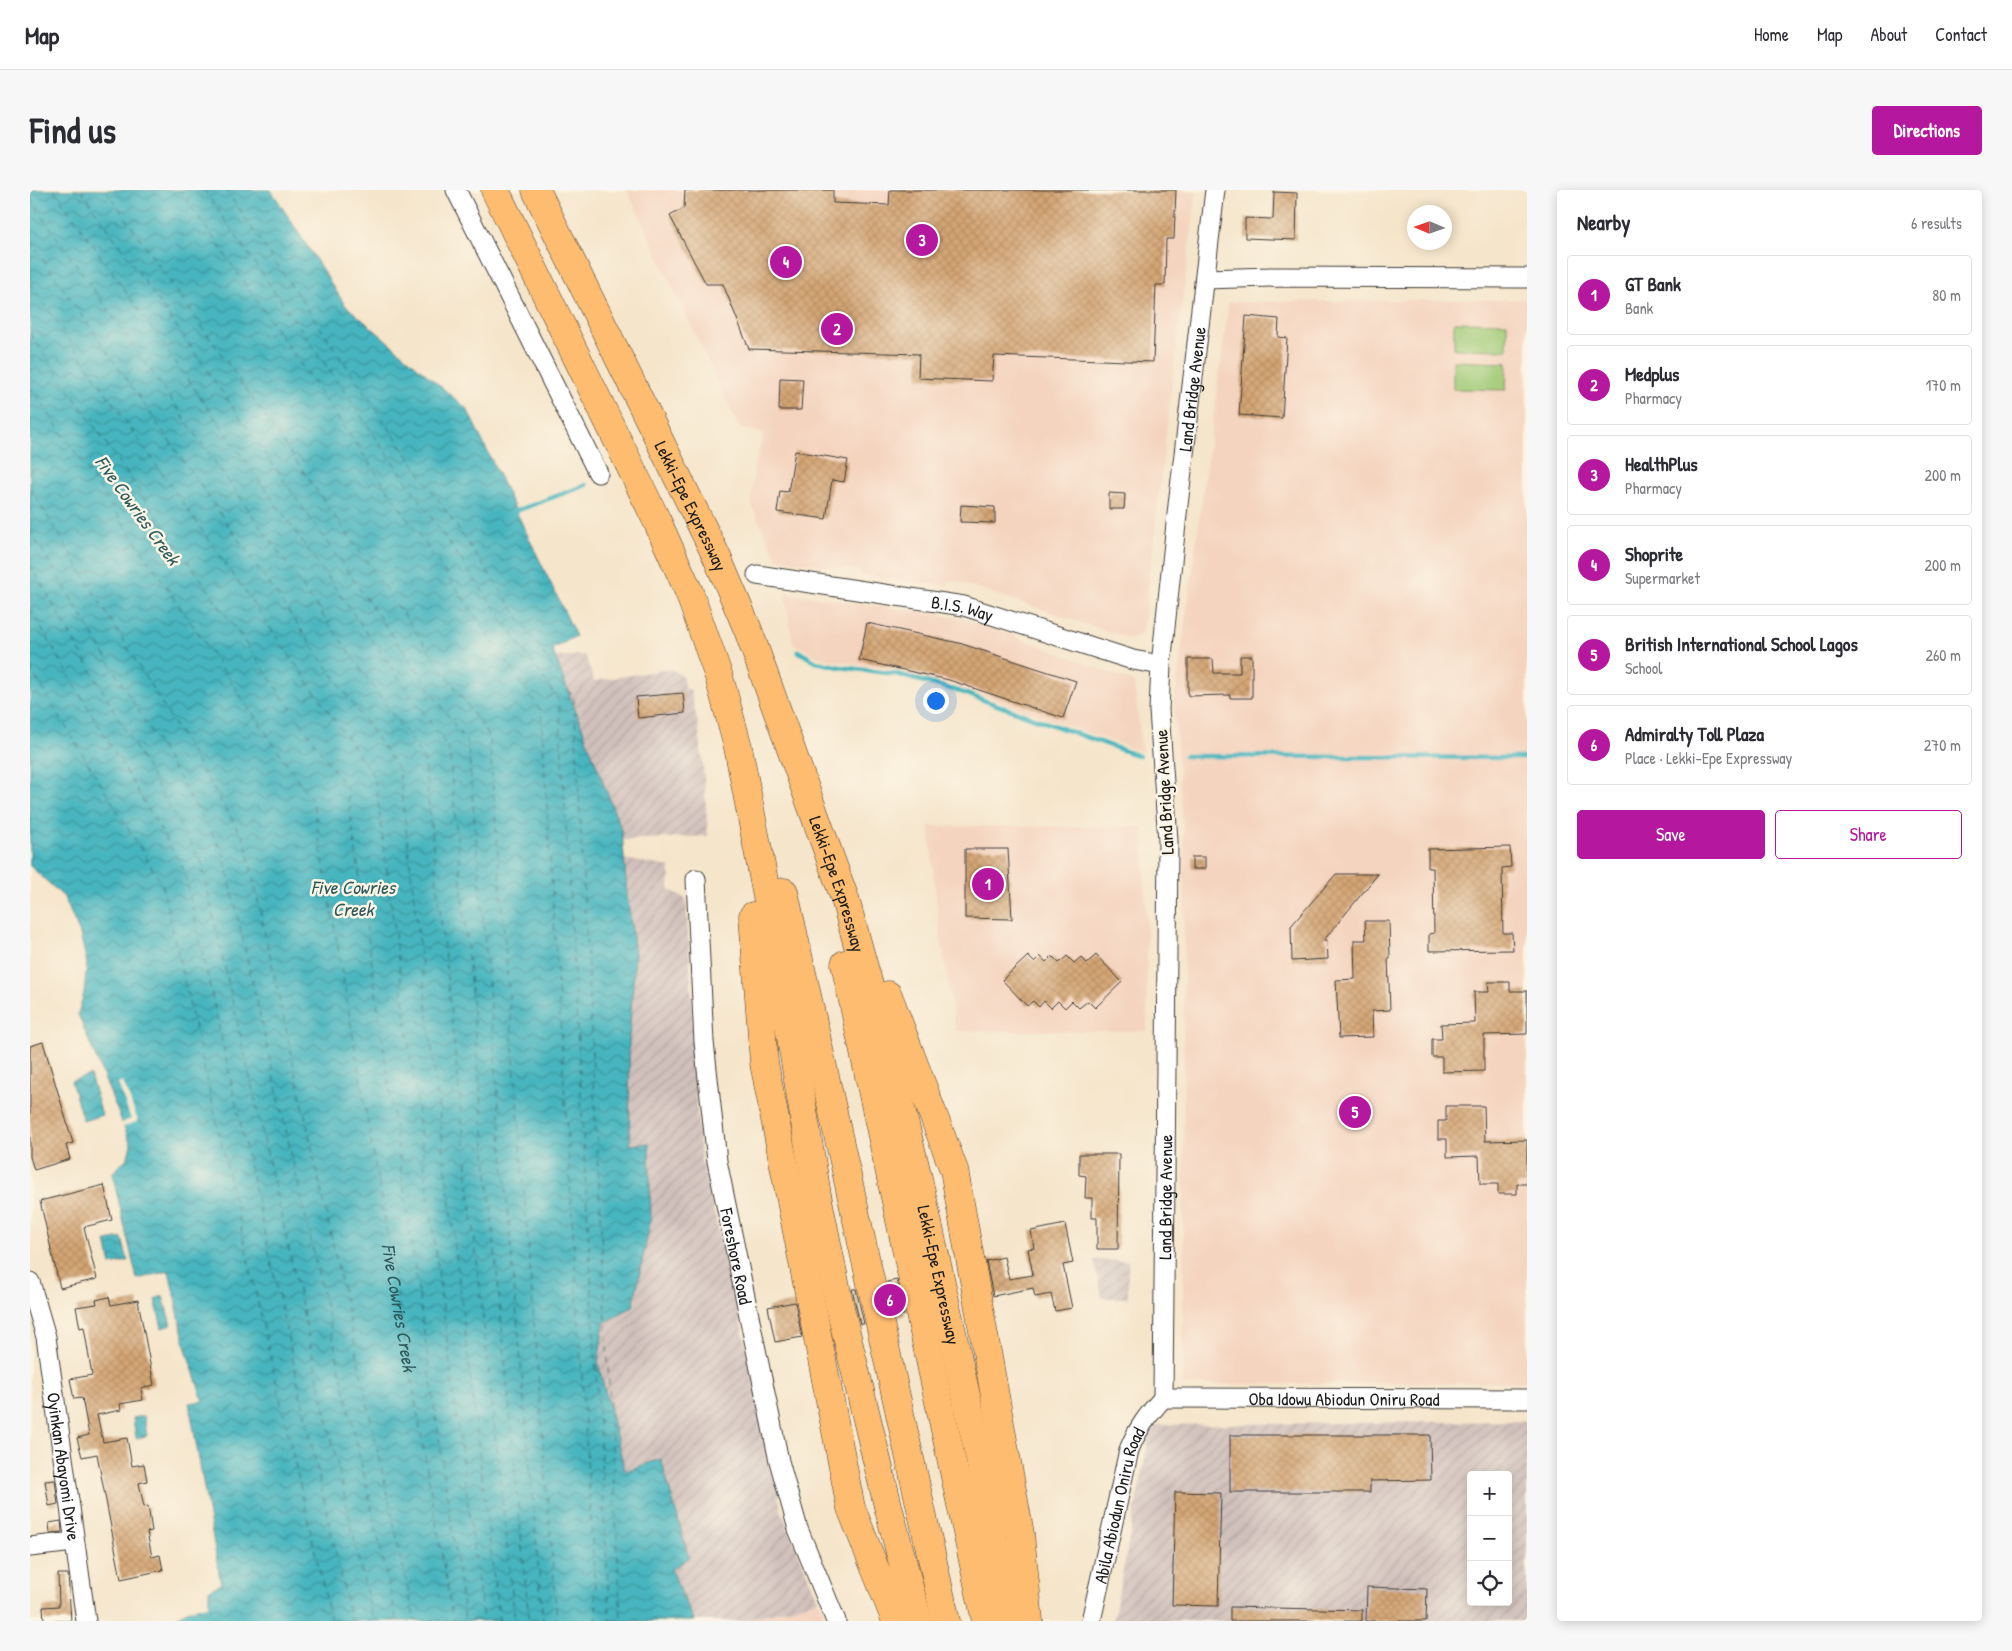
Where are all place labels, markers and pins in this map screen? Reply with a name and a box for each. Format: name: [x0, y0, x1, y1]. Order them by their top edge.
pin: 3: [906, 221, 938, 259]
pin: 4: [770, 243, 802, 281]
pin: 2: [821, 310, 853, 348]
pin: 1: [972, 865, 1004, 903]
pin: 5: [1339, 1093, 1371, 1131]
pin: 6: [874, 1281, 906, 1319]

